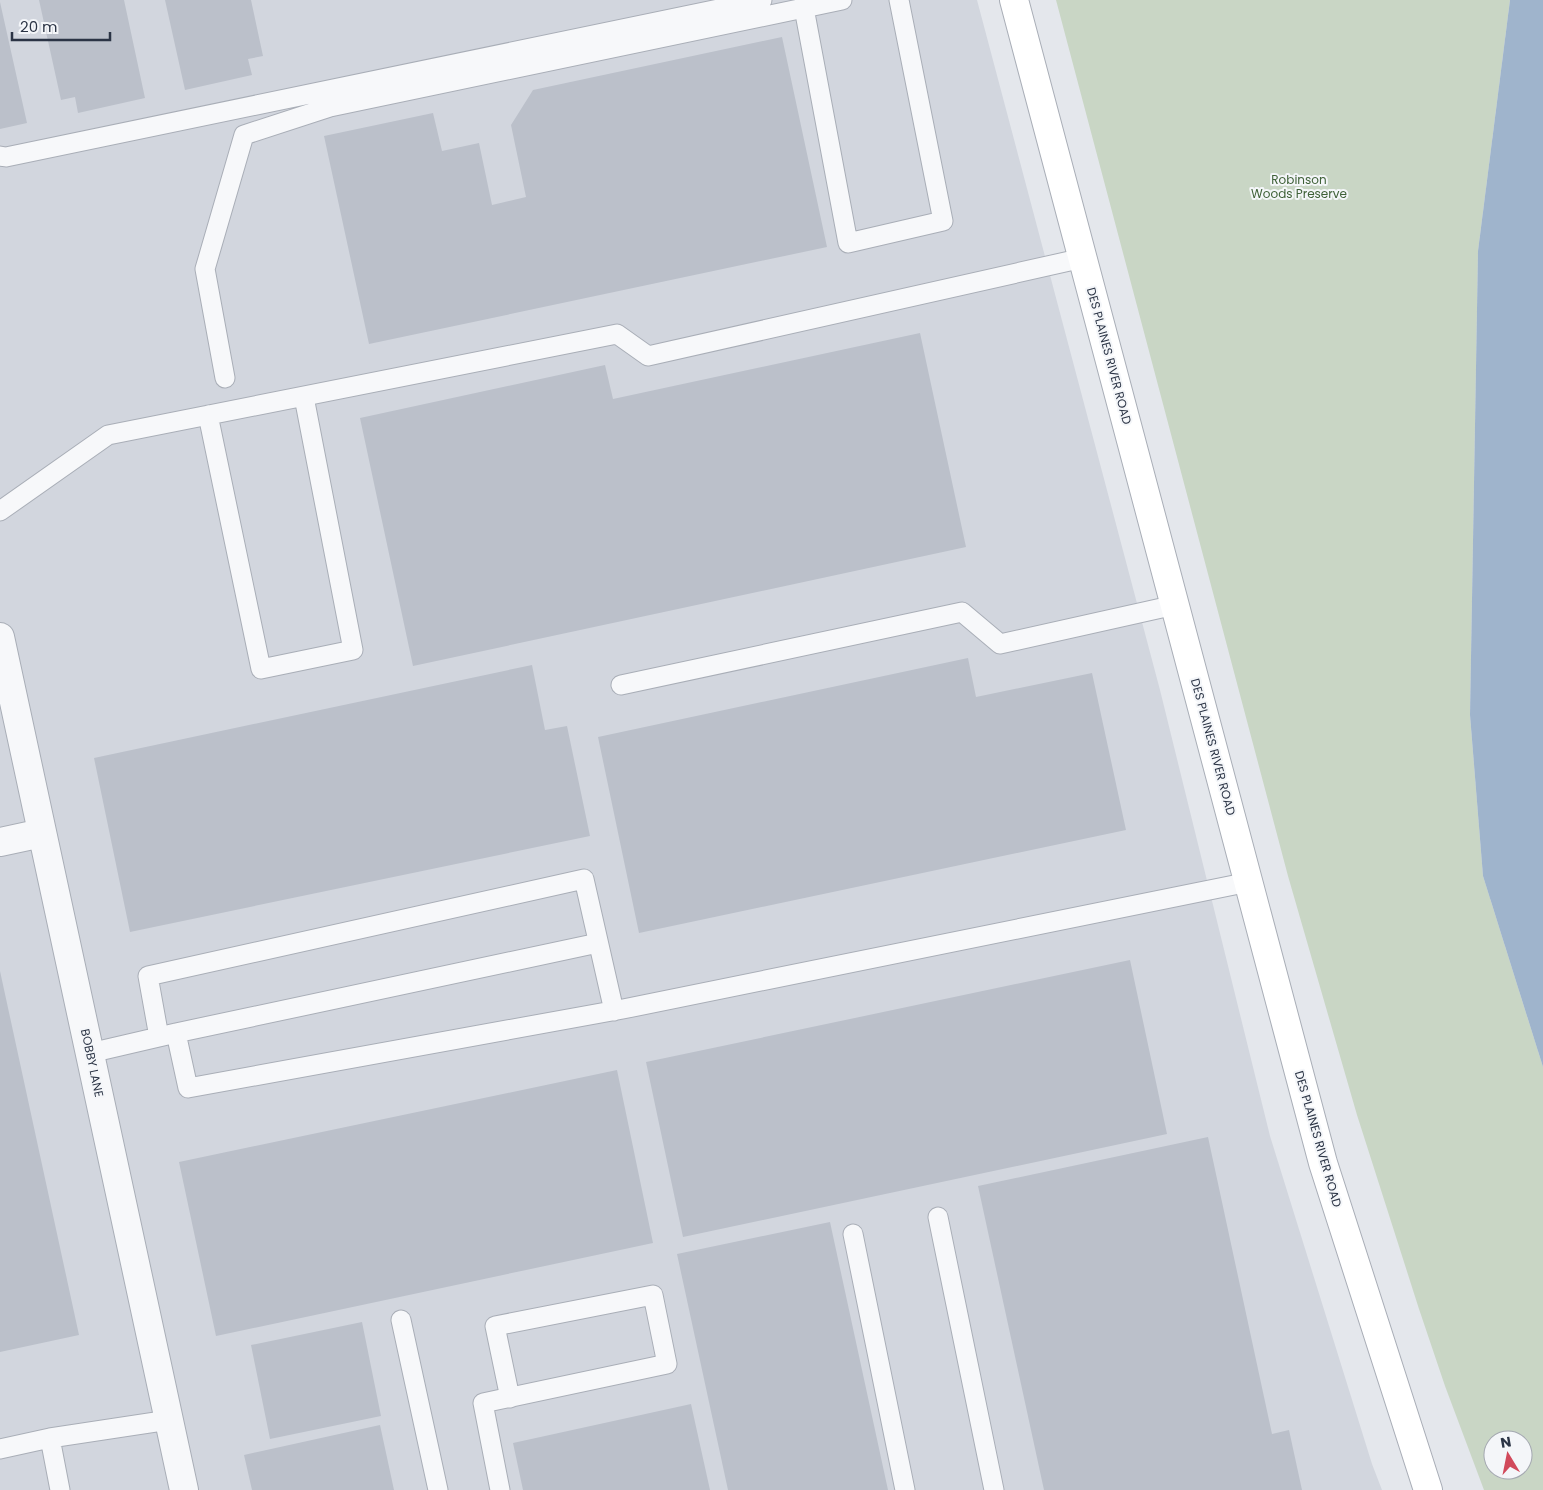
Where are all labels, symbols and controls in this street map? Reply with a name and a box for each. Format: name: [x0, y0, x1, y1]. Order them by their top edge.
scale bar: [12, 10, 110, 42]
text: 20 m: [20, 16, 58, 37]
park label: Robinson Woods Preserve: [1251, 171, 1347, 202]
street label: DES PLAINES RIVER ROAD: [1083, 285, 1136, 426]
street label: DES PLAINES RIVER ROAD: [1187, 676, 1240, 817]
street label: BOBBY LANE: [77, 1027, 108, 1099]
street label: DES PLAINES RIVER ROAD: [1291, 1069, 1346, 1209]
north arrow: [1483, 1430, 1533, 1480]
text: N: [1499, 1431, 1513, 1453]

